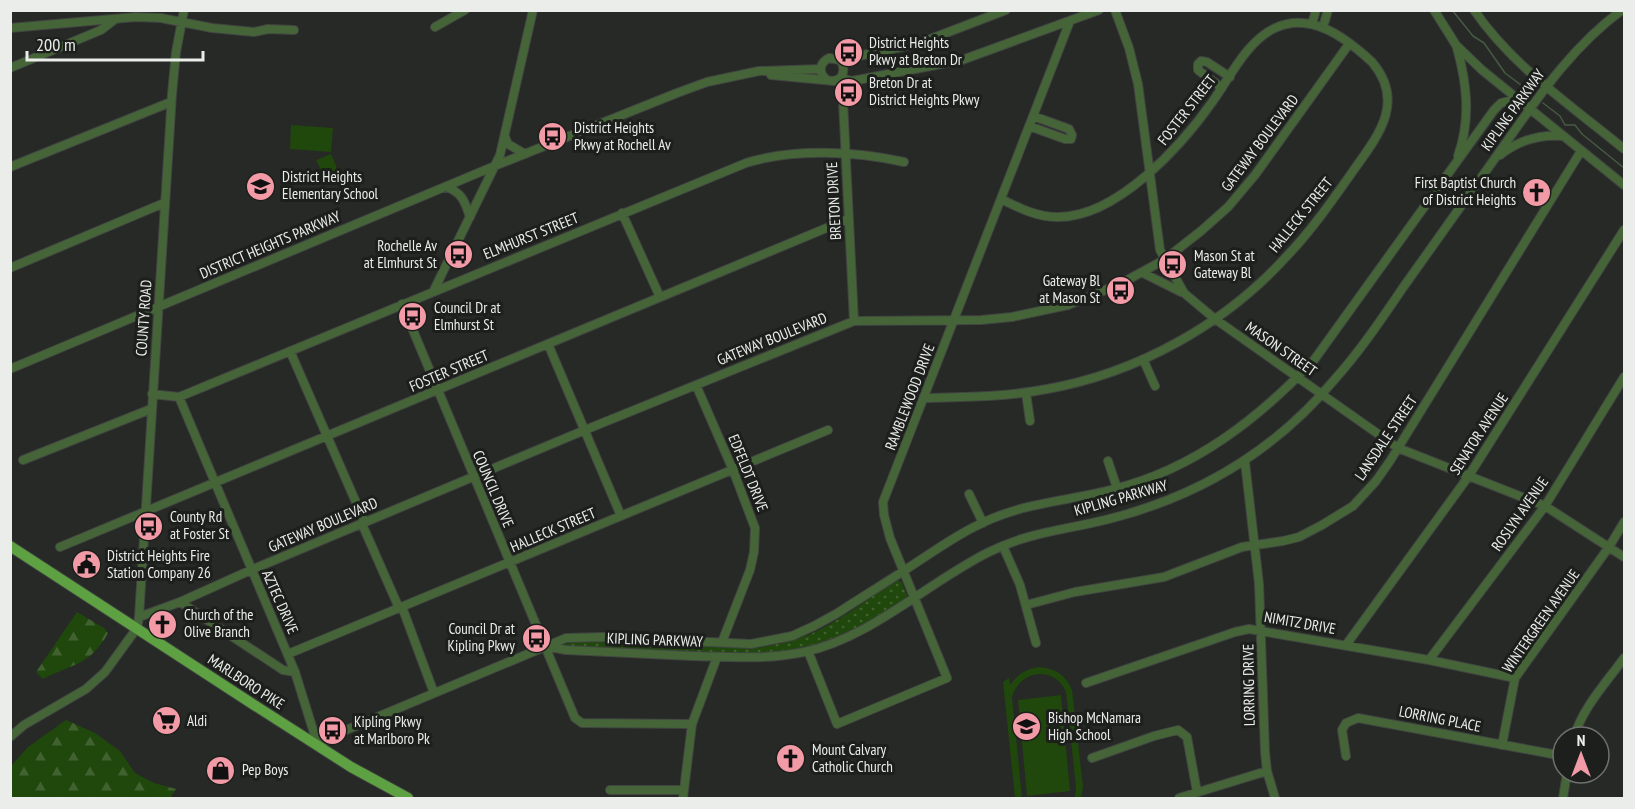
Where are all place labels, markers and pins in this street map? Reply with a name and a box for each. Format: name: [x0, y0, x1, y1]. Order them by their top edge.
place label: District Heights Pkwy at Breton Dr: [869, 33, 963, 69]
bus stop icon: District Heights Pkwy at Breton Dr: [832, 36, 864, 68]
place label: Breton Dr at District Heights Pkwy: [869, 73, 980, 109]
bus stop icon: Breton Dr at District Heights Pkwy: [832, 76, 864, 108]
place label: District Heights Pkwy at Rochell Av: [574, 118, 671, 154]
bus stop icon: District Heights Pkwy at Rochell Av: [537, 121, 569, 153]
place label: District Heights Elementary School: [282, 167, 379, 203]
school or university icon: District Heights Elementary School: [245, 170, 277, 202]
place label: First Baptist Church of District Heights: [1415, 173, 1516, 209]
church icon: First Baptist Church of District Heights: [1521, 176, 1553, 208]
place label: Rochelle Av at Elmhurst St: [364, 236, 437, 272]
bus stop icon: Rochelle Av at Elmhurst St: [442, 239, 474, 271]
place label: Mason St at Gateway Bl: [1194, 246, 1255, 282]
bus stop icon: Mason St at Gateway Bl: [1157, 249, 1189, 281]
place label: Gateway Bl at Mason St: [1039, 271, 1100, 307]
bus stop icon: Gateway Bl at Mason St: [1105, 274, 1137, 306]
place label: Council Dr at Elmhurst St: [434, 298, 501, 334]
bus stop icon: Council Dr at Elmhurst St: [397, 301, 429, 333]
place label: County Rd at Foster St: [170, 507, 229, 543]
bus stop icon: County Rd at Foster St: [133, 510, 165, 542]
place label: District Heights Fire Station Company 26: [107, 546, 211, 582]
public building icon: District Heights Fire Station Company 26: [70, 549, 102, 581]
place label: Church of the Olive Branch: [184, 605, 254, 641]
church icon: Church of the Olive Branch: [147, 608, 179, 640]
place label: Council Dr at Kipling Pkwy: [448, 619, 515, 655]
bus stop icon: Council Dr at Kipling Pkwy: [520, 622, 552, 654]
supermarket icon: Aldi: [150, 705, 182, 737]
place label: Bishop McNamara High School: [1048, 708, 1141, 744]
place label: Aldi: [187, 711, 207, 730]
school or university icon: Bishop McNamara High School: [1011, 711, 1043, 743]
place label: Kipling Pkwy at Marlboro Pk: [354, 712, 430, 748]
bus stop icon: Kipling Pkwy at Marlboro Pk: [317, 715, 349, 747]
place label: Mount Calvary Catholic Church: [812, 740, 893, 776]
church icon: Mount Calvary Catholic Church: [775, 743, 807, 775]
shop icon: Pep Boys: [205, 754, 237, 786]
place label: Pep Boys: [242, 760, 288, 779]

